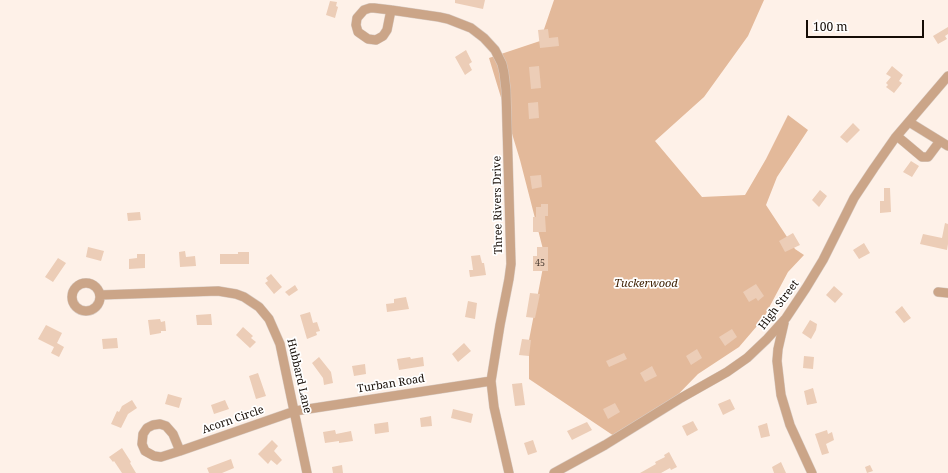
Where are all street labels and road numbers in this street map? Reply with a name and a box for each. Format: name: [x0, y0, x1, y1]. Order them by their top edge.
street label: Three Rivers Drive: [491, 156, 505, 254]
street label: High Street: [756, 278, 802, 332]
street label: Hubbard Lane: [284, 337, 314, 415]
street label: Turban Road: [356, 372, 426, 396]
street label: Acorn Circle: [200, 403, 266, 437]

